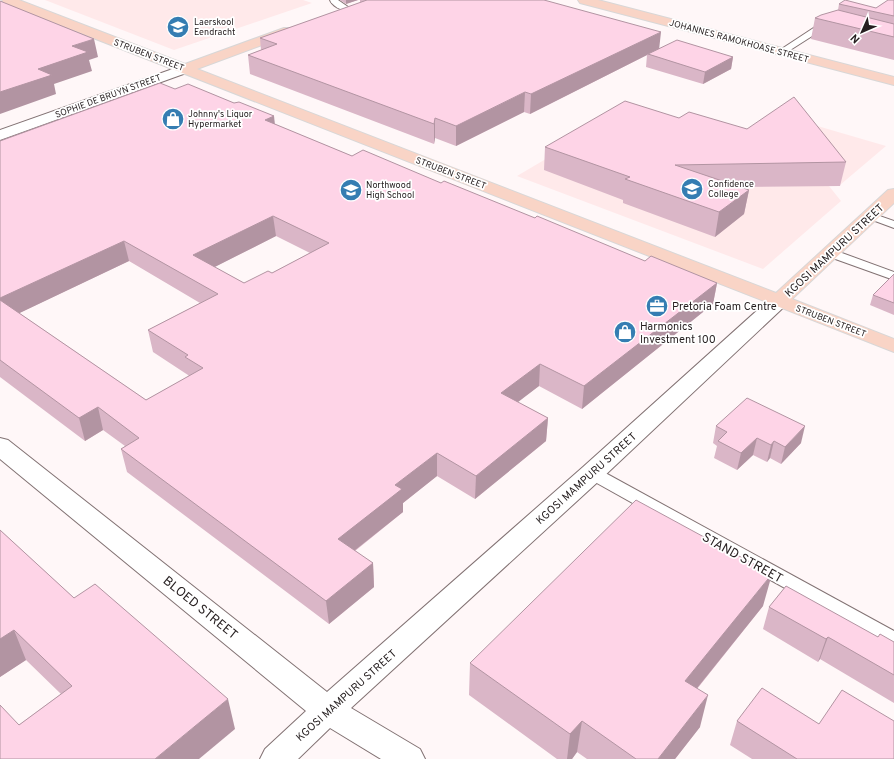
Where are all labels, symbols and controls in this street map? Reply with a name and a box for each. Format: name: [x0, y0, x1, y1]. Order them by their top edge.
north arrow: [842, 12, 882, 52]
school or university icon: Laerskool Eendracht: [165, 14, 191, 40]
place label: Laerskool Eendracht: [194, 17, 235, 38]
street label: JOHANNES RAMOKHOASE STREET: [668, 18, 810, 65]
text: N: [848, 31, 863, 46]
street label: STRUBEN STREET: [112, 37, 186, 74]
street label: SOPHIE DE BRUYN STREET: [54, 72, 163, 121]
shop icon: Johnny's Liquor Hypermarket: [160, 106, 186, 132]
place label: Johnny's Liquor Hypermarket: [188, 109, 253, 130]
street label: STRUBEN STREET: [414, 155, 488, 192]
school or university icon: Confidence College: [679, 176, 705, 202]
school or university icon: Northwood High School: [338, 177, 364, 203]
place label: Confidence College: [708, 179, 754, 200]
place label: Northwood High School: [366, 180, 414, 201]
street label: KGOSI MAMPURU STREET: [782, 201, 887, 300]
office icon: Pretoria Foam Centre: [644, 293, 670, 319]
place label: Pretoria Foam Centre: [672, 300, 777, 314]
street label: STRUBEN STREET: [794, 303, 868, 340]
shop icon: Harmonics Investment 100: [612, 319, 638, 345]
place label: Harmonics Investment 100: [640, 320, 716, 347]
street label: KGOSI MAMPURU STREET: [533, 430, 640, 528]
street label: STAND STREET: [699, 530, 785, 588]
street label: BLOED STREET: [159, 574, 240, 644]
street label: KGOSI MAMPURU STREET: [293, 647, 400, 745]

